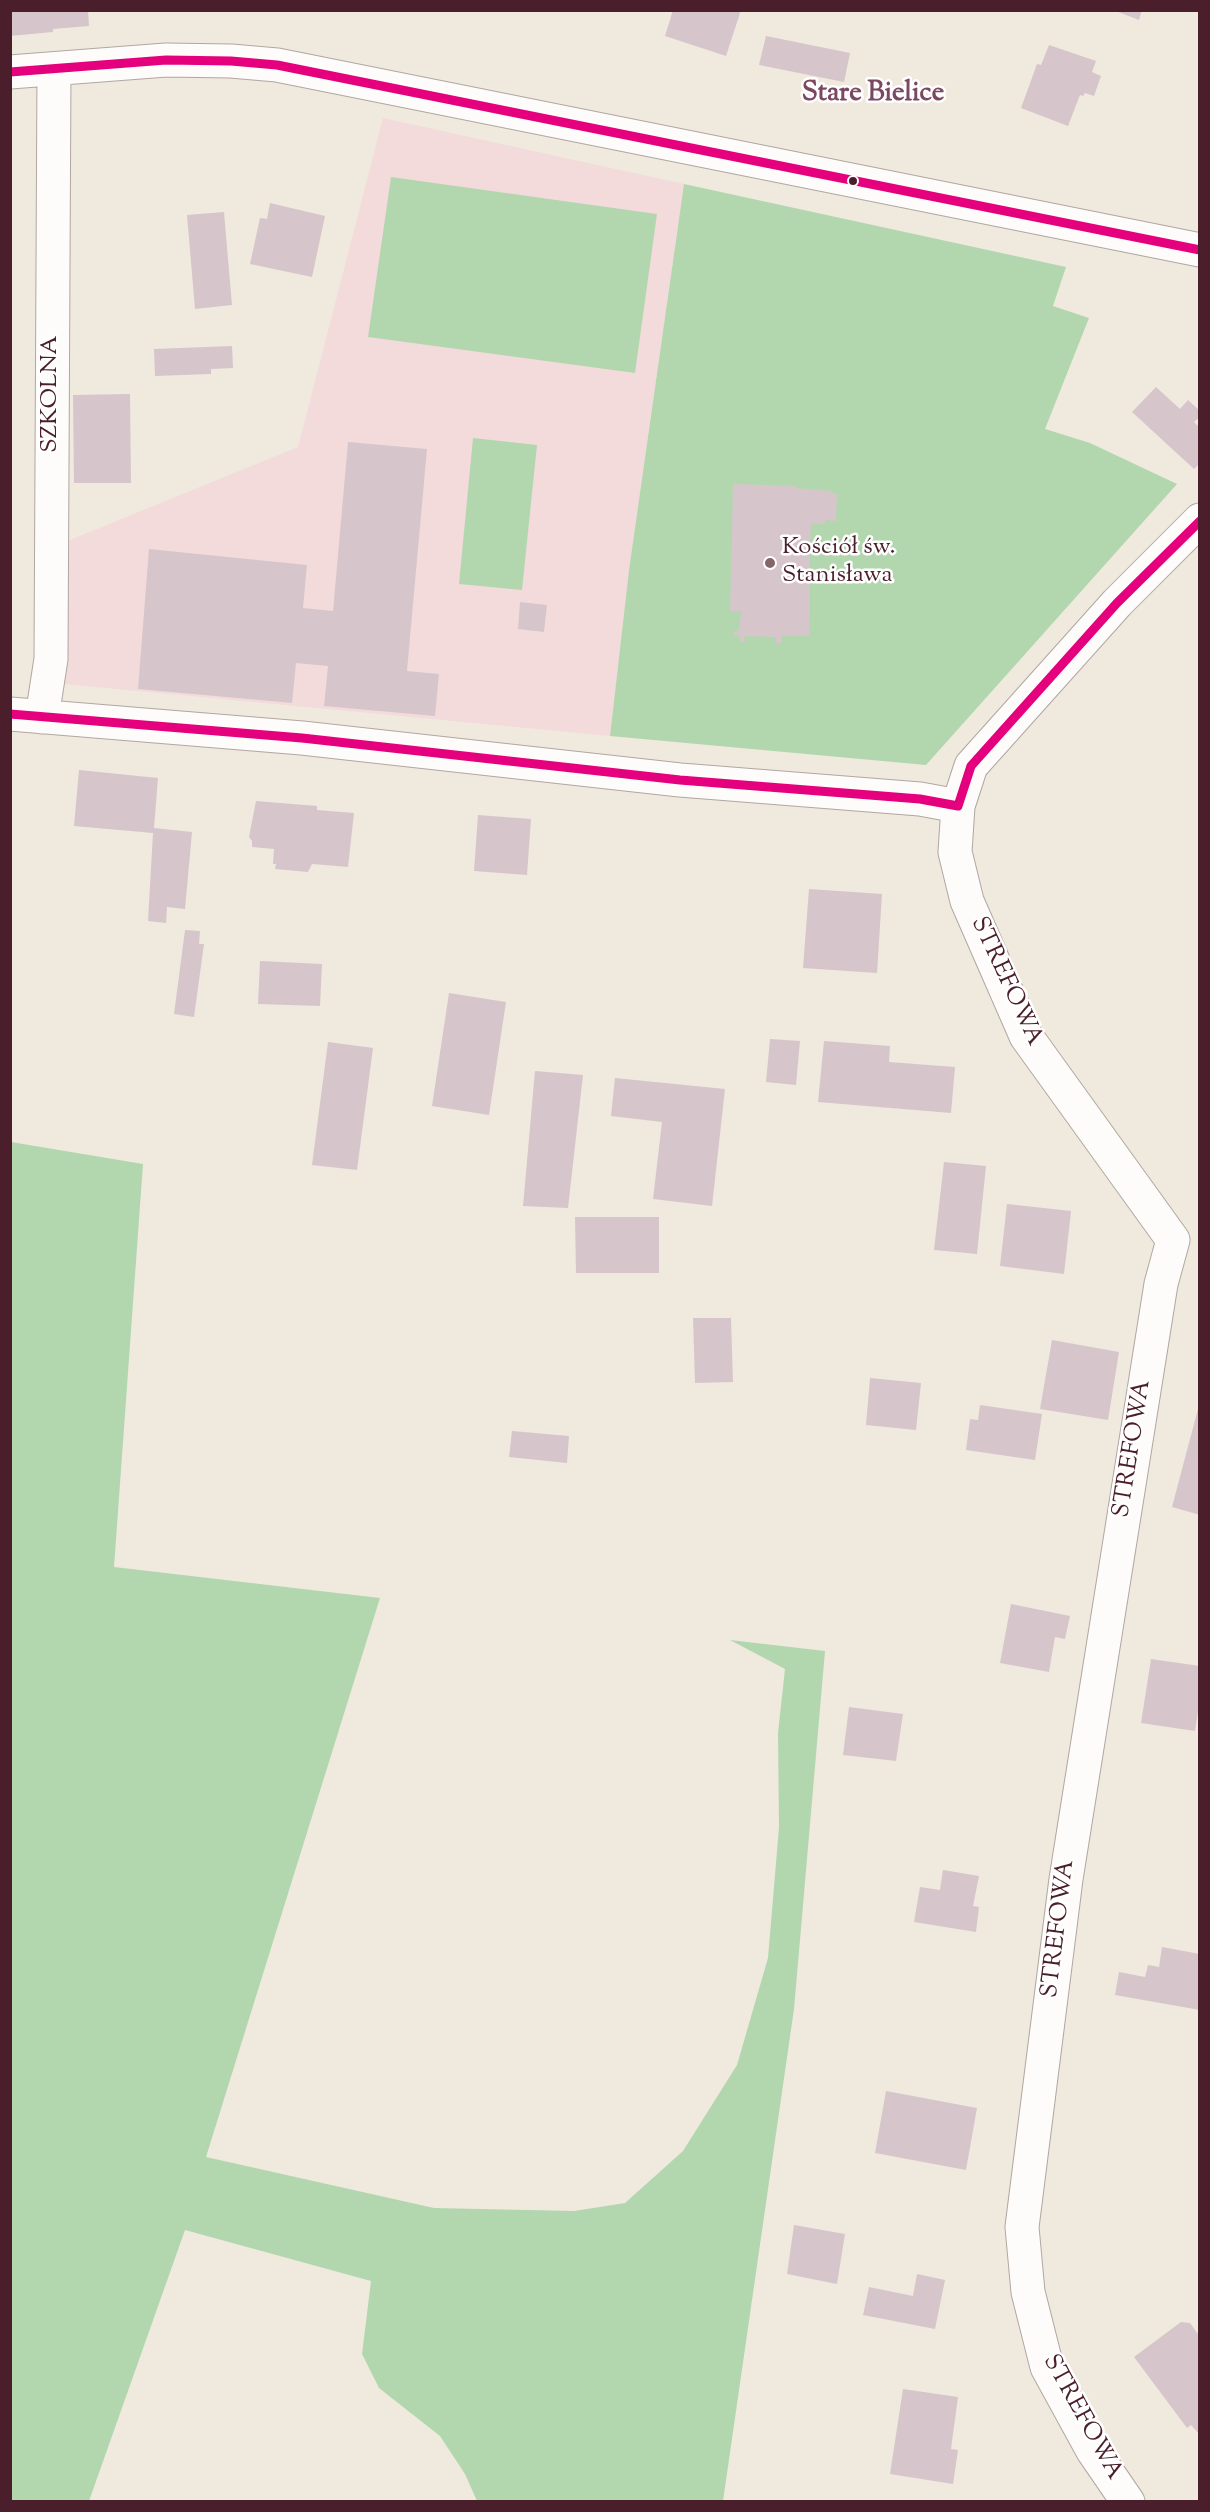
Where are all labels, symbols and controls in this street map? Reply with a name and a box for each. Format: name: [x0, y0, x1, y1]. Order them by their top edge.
district label: Stare Bielice: [802, 79, 944, 111]
unlabelled marker: [847, 175, 859, 187]
street label: SZKOLNA: [38, 335, 66, 453]
place label: Kościół św. Stanisława: [782, 535, 895, 591]
marker: Kościół św. Stanisława: [763, 556, 777, 570]
street label: STREFOWA: [963, 913, 1047, 1051]
street label: STREFOWA: [1109, 1378, 1159, 1520]
street label: STREFOWA: [1037, 1858, 1083, 2000]
street label: STREFOWA: [1035, 2350, 1127, 2486]

